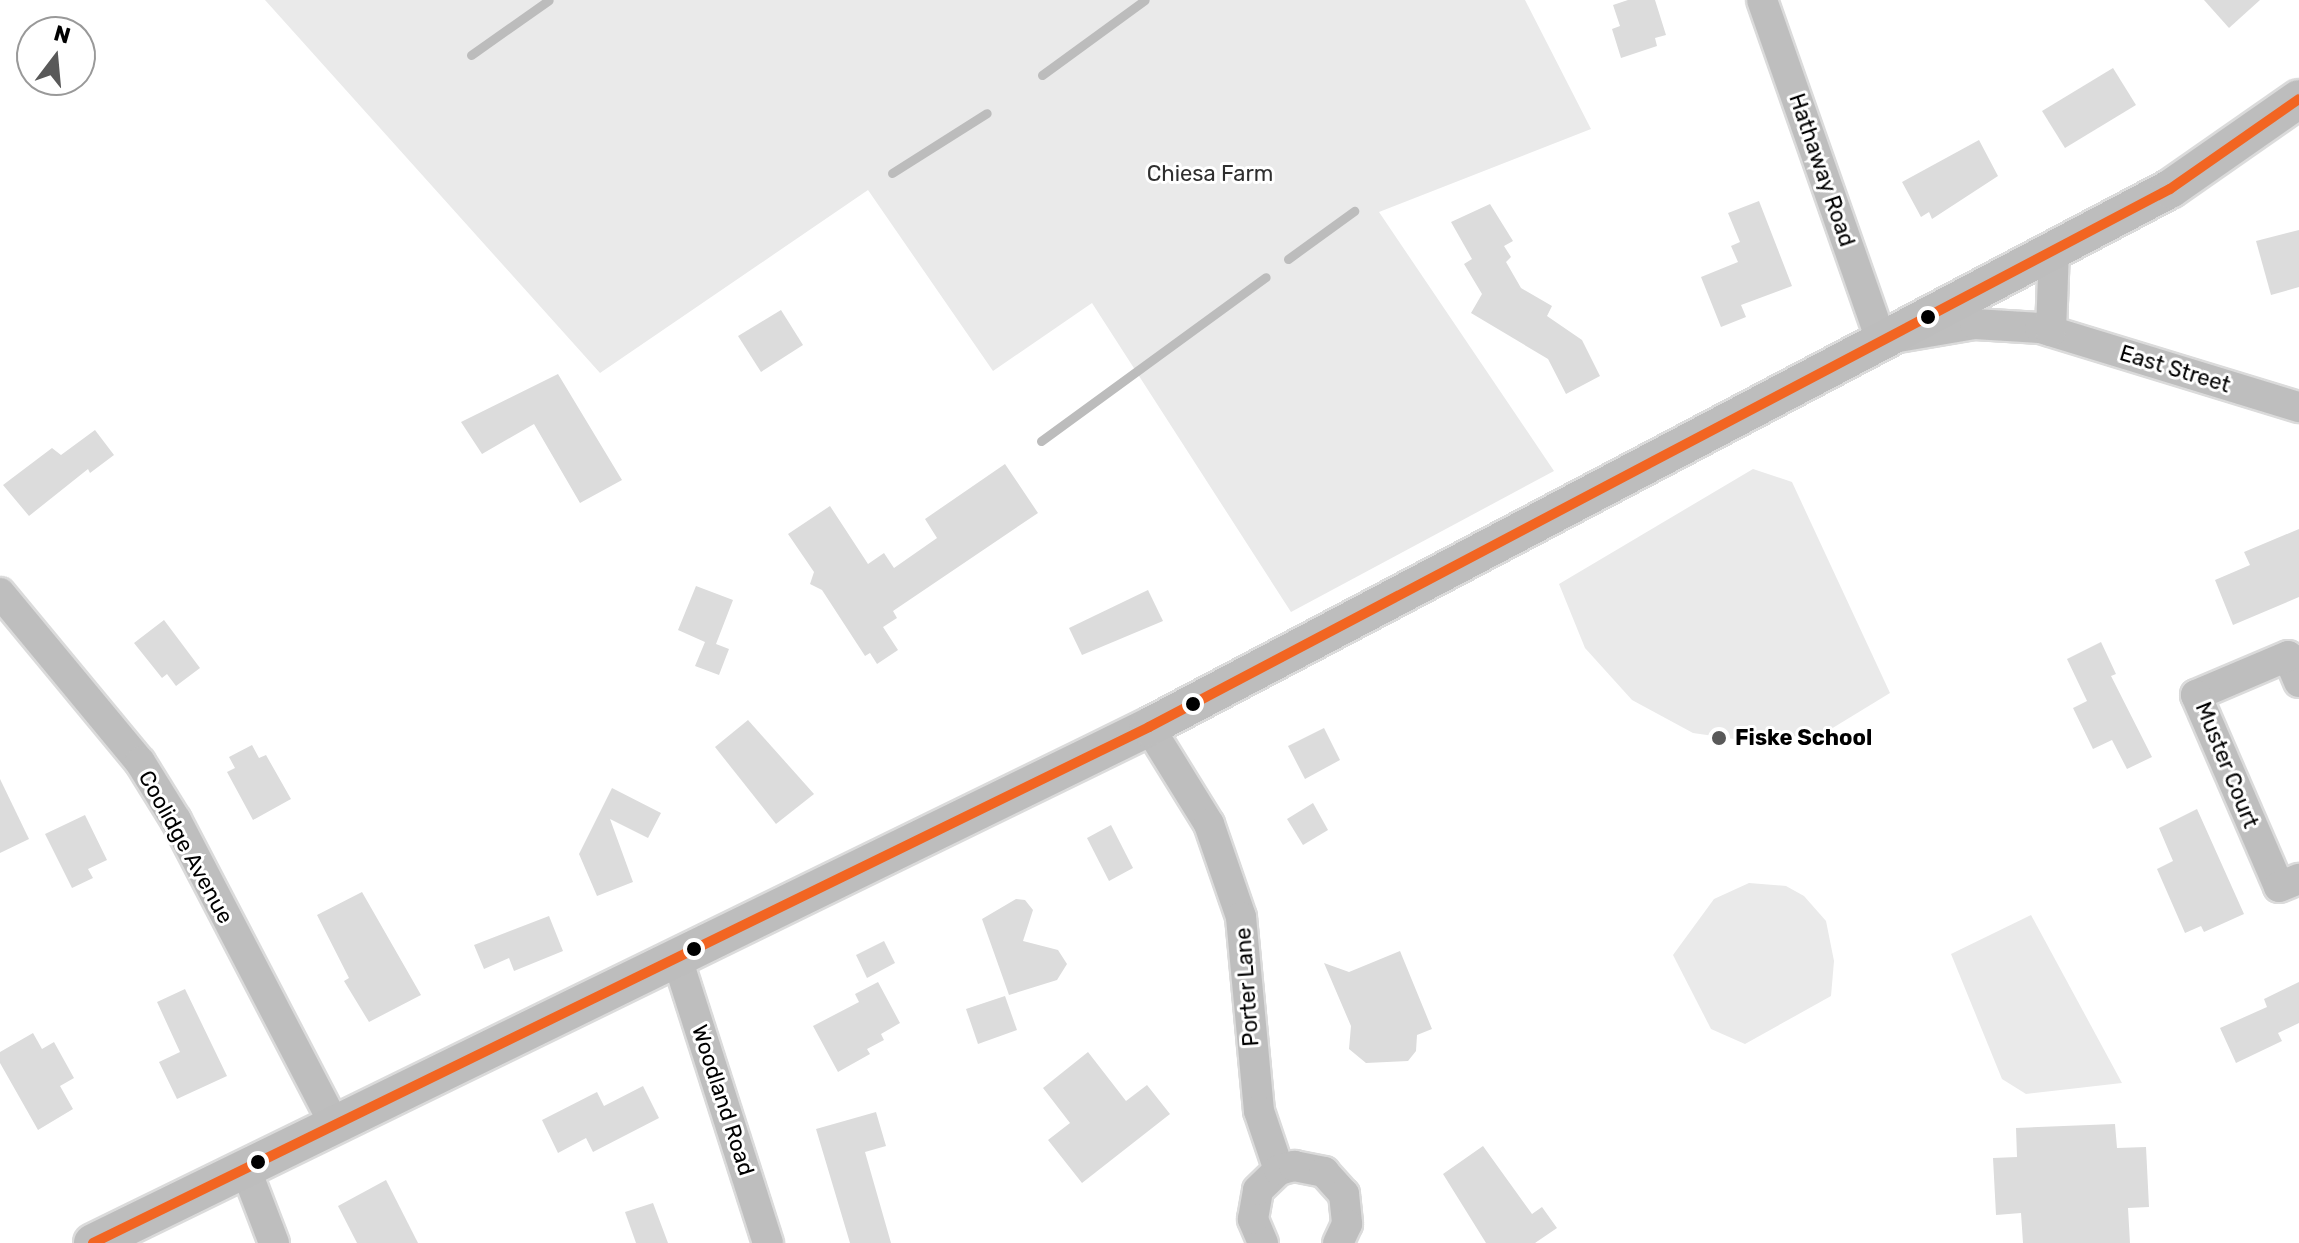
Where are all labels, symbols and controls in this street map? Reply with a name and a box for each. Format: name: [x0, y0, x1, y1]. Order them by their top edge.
north arrow: [16, 16, 96, 96]
text: N: [51, 19, 74, 50]
street label: Hathaway Road: [1783, 90, 1861, 250]
park label: Chiesa Farm: [1147, 161, 1273, 187]
unlabelled marker: [1920, 309, 1936, 325]
street label: East Street: [2117, 340, 2233, 398]
unlabelled marker: [1185, 696, 1201, 712]
street label: Muster Court: [2190, 698, 2264, 832]
place label: Fiske School: [1735, 725, 1872, 751]
marker: Fiske School: [1710, 729, 1728, 747]
street label: Coolidge Avenue: [133, 766, 239, 928]
street label: Porter Lane: [1230, 926, 1264, 1048]
unlabelled marker: [686, 941, 702, 957]
street label: Woodland Road: [686, 1021, 760, 1179]
unlabelled marker: [250, 1154, 266, 1170]

